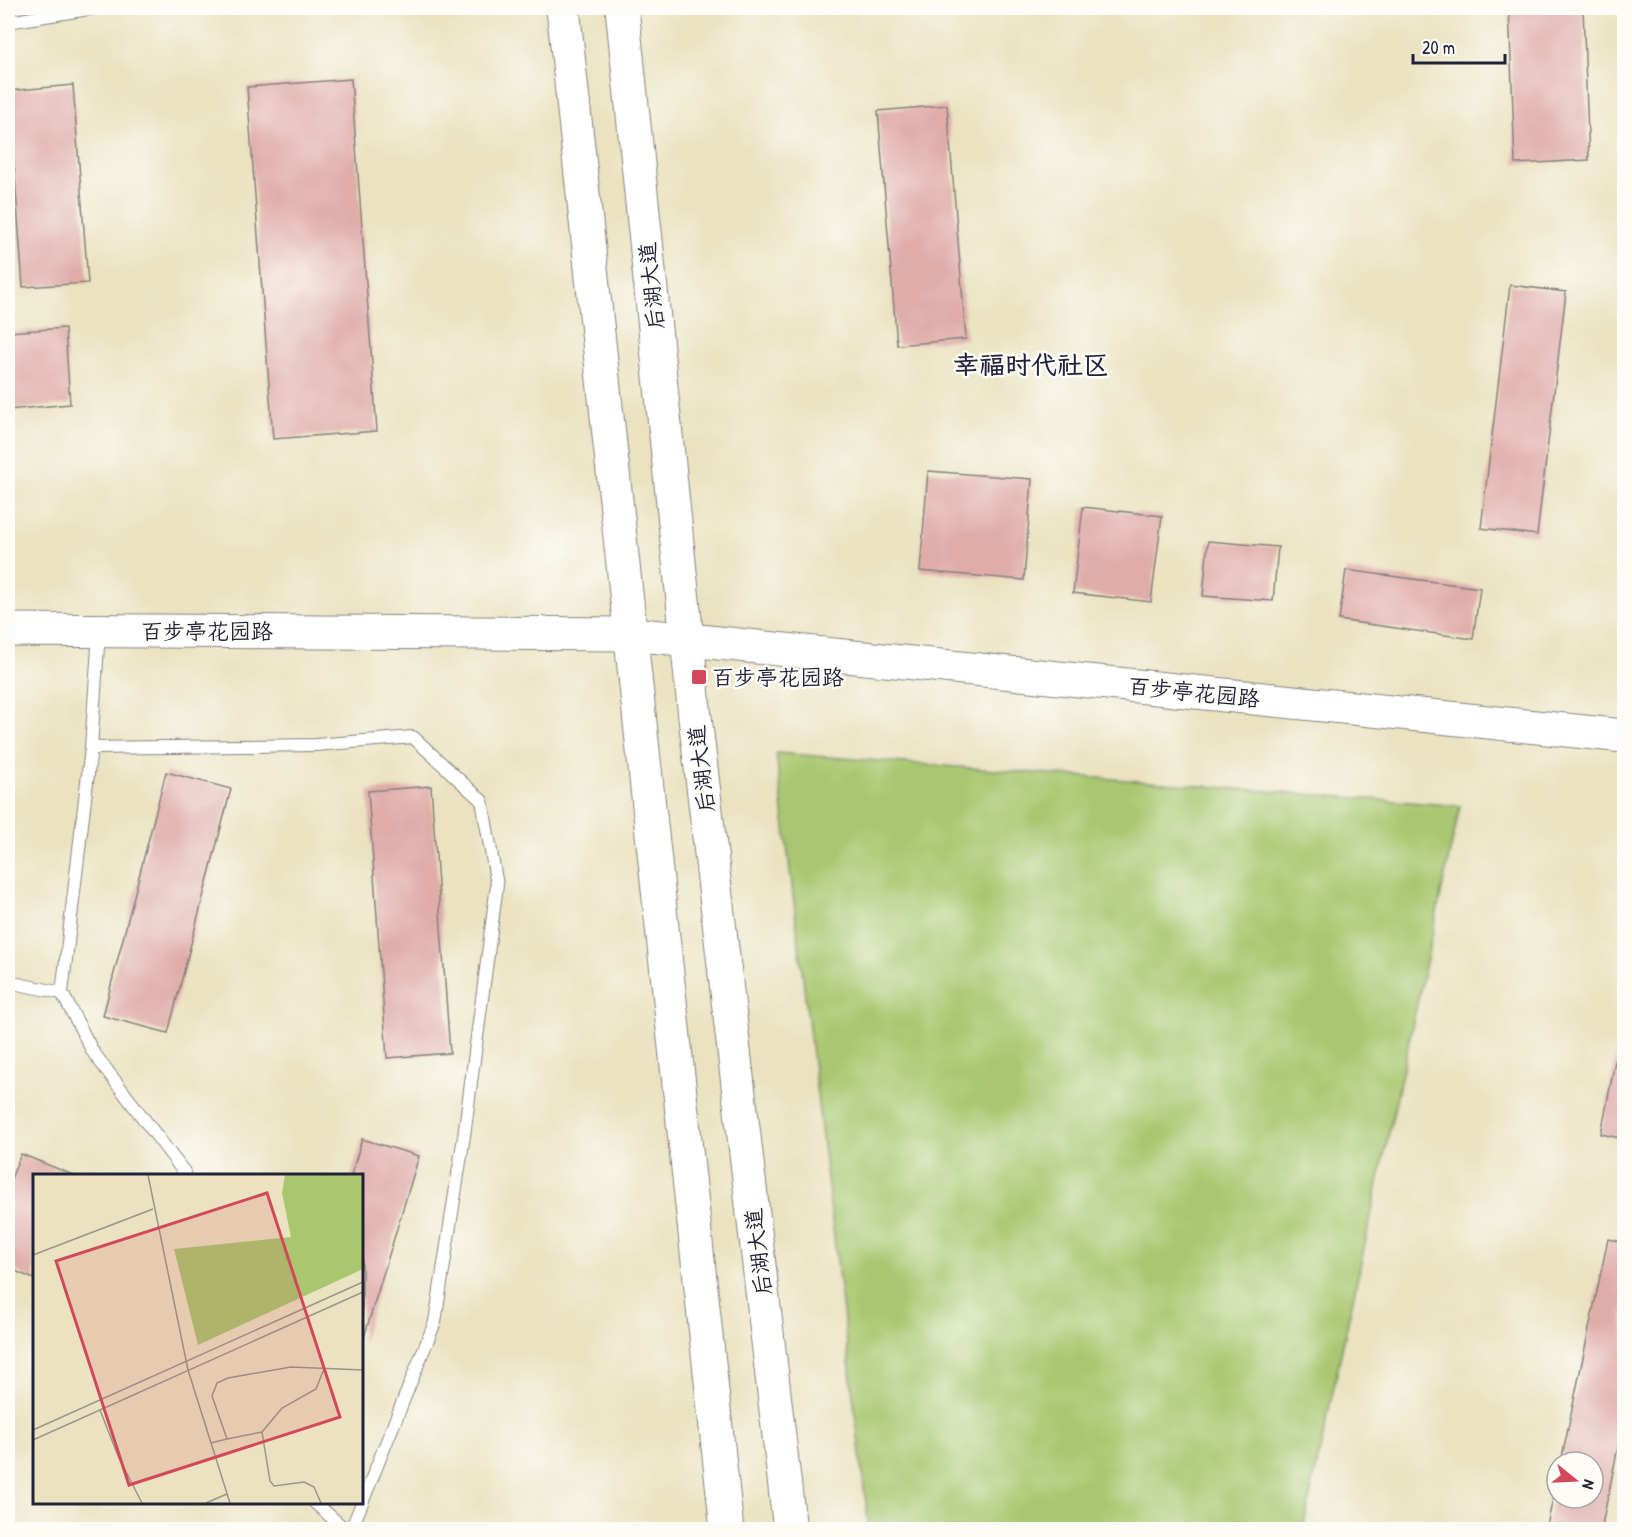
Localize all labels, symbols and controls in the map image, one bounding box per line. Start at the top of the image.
scale bar [1413,27,1504,65]
text: 20 m [1422,35,1455,60]
street label: 后湖大道 [631,241,671,331]
district label: 幸福时代社区 [953,347,1109,382]
street label: 百步亭花园路 [141,616,273,646]
place label: 百步亭花园路 [712,662,844,692]
marker: 百步亭花园路 [690,668,708,686]
street label: 百步亭花园路 [1127,670,1261,714]
street label: 后湖大道 [681,723,721,815]
inset map [33,1174,363,1504]
street label: 后湖大道 [738,1206,778,1298]
north arrow [1545,1450,1605,1510]
text: N [1577,1477,1601,1493]

